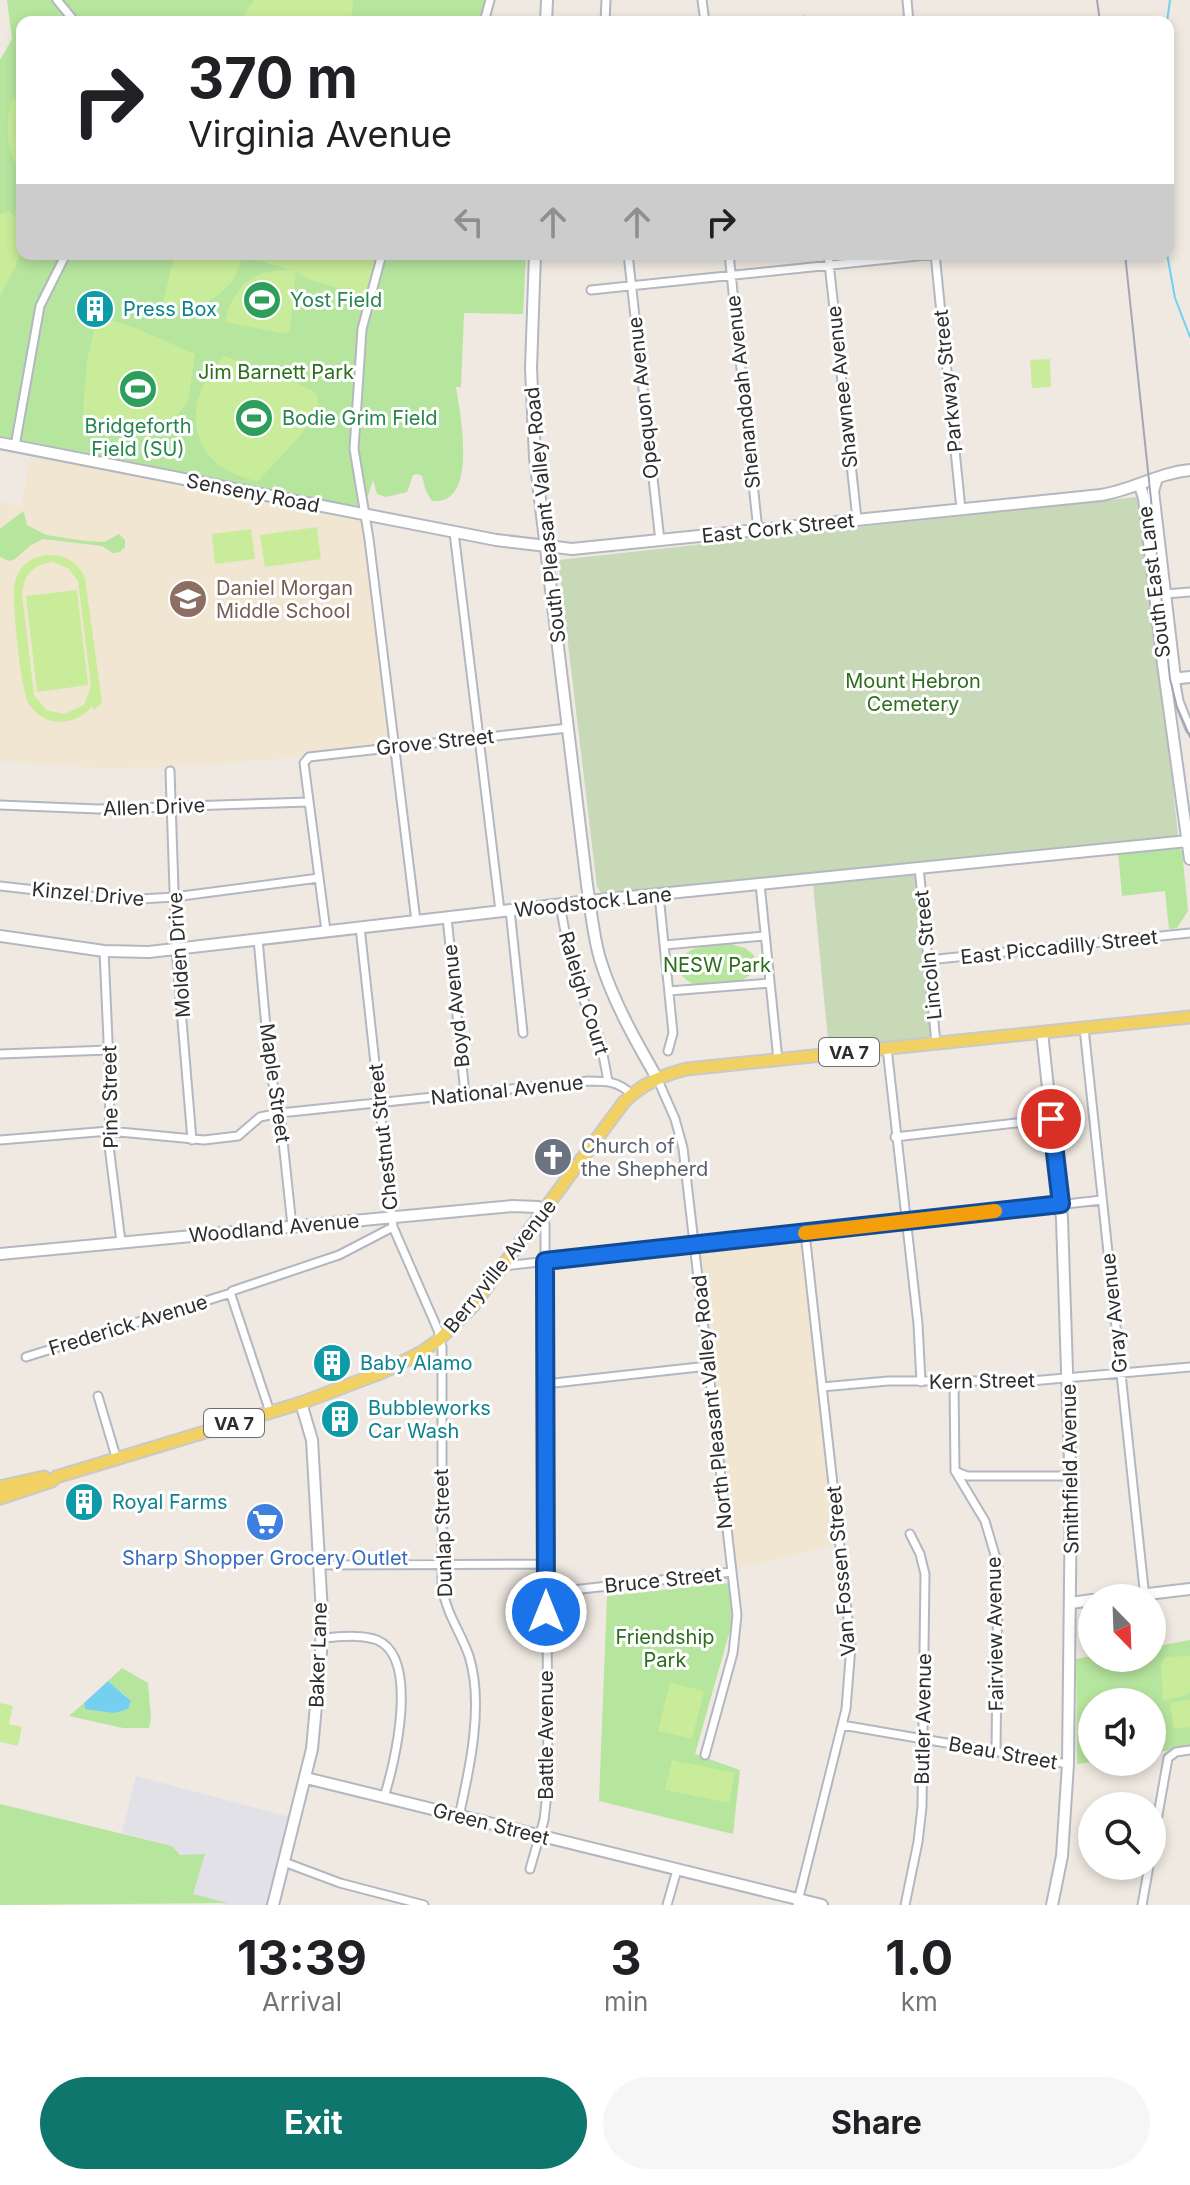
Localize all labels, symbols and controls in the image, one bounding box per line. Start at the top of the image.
text: 370 m [188,44,358,112]
icon: right [56,48,160,152]
text: Virginia Avenue [188,112,452,156]
icon: left [447,200,491,244]
icon: ahead [531,200,575,244]
icon: ahead [615,200,659,244]
icon: right [699,200,743,244]
sports icon: Yost Field [241,279,283,321]
building icon: Press Box [74,288,116,330]
place label: Yost Field [290,288,382,312]
street label: Shenandoah Avenue [721,294,765,490]
place label: Press Box [123,297,217,321]
street label: Shawnee Avenue [822,305,862,469]
street label: Parkway Street [929,308,967,454]
street label: Opequon Avenue [623,316,663,480]
park label: Jim Barnett Park [198,360,354,384]
sports icon: Bridgeforth Field (SU) [117,368,159,410]
street label: South Pleasant Valley Road [520,386,570,644]
sports icon: Bodie Grim Field [233,397,275,439]
place label: Bodie Grim Field [282,406,438,430]
place label: Bridgeforth Field (SU) [85,414,191,461]
street label: Senseny Road [184,468,322,518]
street label: South East Lane [1133,505,1175,659]
street label: East Cork Street [700,508,856,548]
place label: Daniel Morgan Middle School [216,576,353,623]
school or university icon: Daniel Morgan Middle School [167,578,209,620]
park label: Mount Hebron Cemetery [845,669,981,716]
street label: Grove Street [375,724,496,760]
street label: Allen Drive [103,793,205,821]
street label: Kinzel Drive [31,877,145,911]
street label: Woodstock Lane [513,882,673,922]
street label: Lincoln Street [909,889,947,1021]
street label: Molden Drive [163,891,195,1019]
street label: East Piccadilly Street [959,925,1159,969]
street label: Raleigh Court [554,928,614,1058]
street label: Boyd Avenue [438,943,474,1069]
park label: NESW Park [663,953,771,977]
street label: Maple Street [255,1022,295,1145]
road number: VA 7 [819,1038,879,1066]
street label: Pine Street [97,1045,123,1149]
street label: Chestnut Street [363,1062,403,1212]
street label: National Avenue [429,1070,585,1110]
pin [1017,1085,1085,1153]
icon: arrive [1029,1097,1073,1141]
place label: Church of the Shepherd [581,1134,708,1181]
church icon: Church of the Shepherd [532,1136,574,1178]
street label: Berryville Avenue [439,1194,561,1338]
street label: Woodland Avenue [188,1209,360,1247]
street label: Gray Avenue [1096,1252,1132,1374]
street label: North Pleasant Valley Road [687,1274,737,1530]
street label: Frederick Avenue [46,1289,210,1361]
building icon: Baby Alamo [311,1342,353,1384]
place label: Baby Alamo [360,1351,472,1375]
street label: Kern Street [929,1368,1036,1394]
street label: Smithfield Avenue [1057,1384,1083,1554]
place label: Bubbleworks Car Wash [368,1396,491,1443]
building icon: Bubbleworks Car Wash [319,1398,361,1440]
road number: VA 7 [204,1409,264,1437]
street label: Dunlap Street [429,1468,457,1598]
building icon: Royal Farms [63,1481,105,1523]
street label: Van Fossen Street [822,1484,860,1657]
place label: Royal Farms [112,1490,228,1514]
supermarket icon: Sharp Shopper Grocery Outlet [244,1501,286,1543]
place label: Sharp Shopper Grocery Outlet [122,1546,409,1570]
street label: Fairview Avenue [982,1556,1008,1712]
street label: Bruce Street [603,1562,723,1598]
position arrow [504,1570,588,1654]
north arrow [1078,1584,1166,1672]
map controls [1078,1584,1166,1880]
street label: Baker Lane [304,1602,332,1708]
park label: Friendship Park [615,1625,715,1672]
street label: Butler Avenue [910,1653,936,1785]
street label: Battle Avenue [534,1670,558,1800]
button: sound [1078,1688,1166,1776]
street label: Beau Street [947,1732,1060,1774]
button: search [1078,1792,1166,1880]
street label: Green Street [430,1798,552,1850]
text: 13:39 [237,1928,367,1987]
text: 3 [611,1928,642,1987]
text: 1.0 [885,1928,953,1987]
text: Arrival [262,1986,342,2017]
text: min [604,1986,648,2017]
text: km [901,1986,938,2017]
button: Exit [40,2077,587,2169]
button: Share [603,2077,1150,2169]

